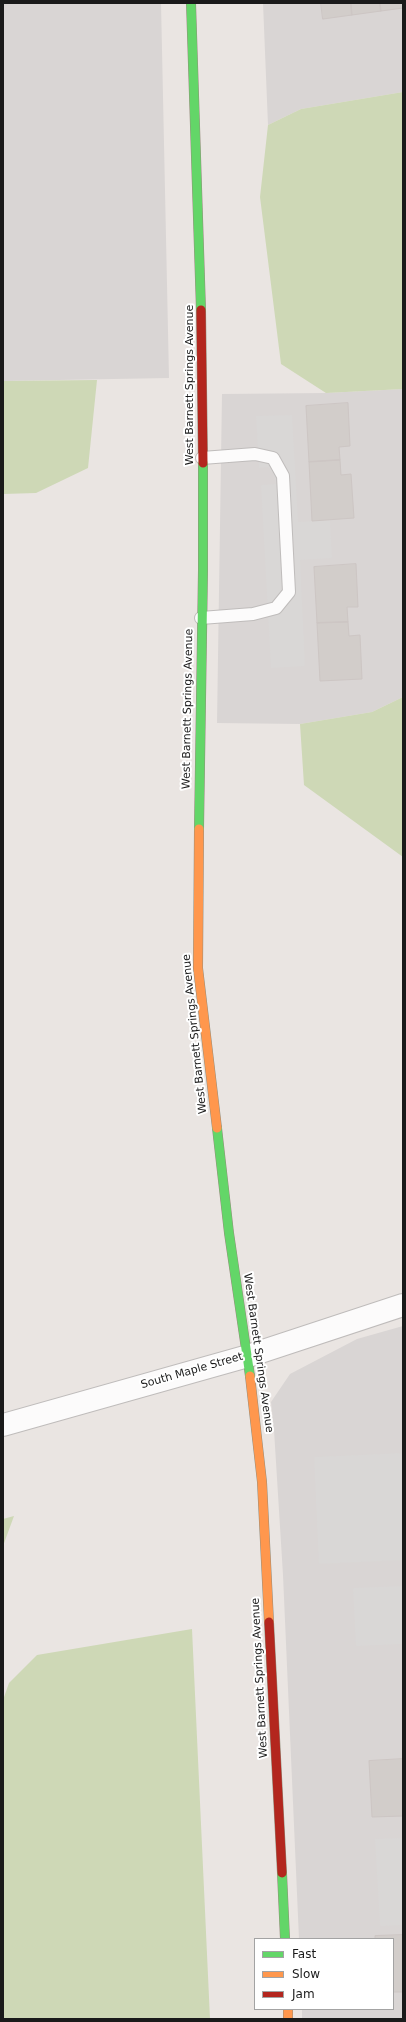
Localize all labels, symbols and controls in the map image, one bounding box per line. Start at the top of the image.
street label: West Barnett Springs Avenue [183,305,197,465]
street label: West Barnett Springs Avenue [180,629,196,789]
street label: West Barnett Springs Avenue [180,953,210,1115]
street label: West Barnett Springs Avenue [240,1273,276,1433]
street label: South Maple Street [140,1350,244,1392]
street label: West Barnett Springs Avenue [249,1597,271,1759]
legend [254,1938,394,2010]
text: Fast [292,1947,316,1961]
text: Slow [292,1967,320,1981]
text: Jam [292,1987,315,2001]

